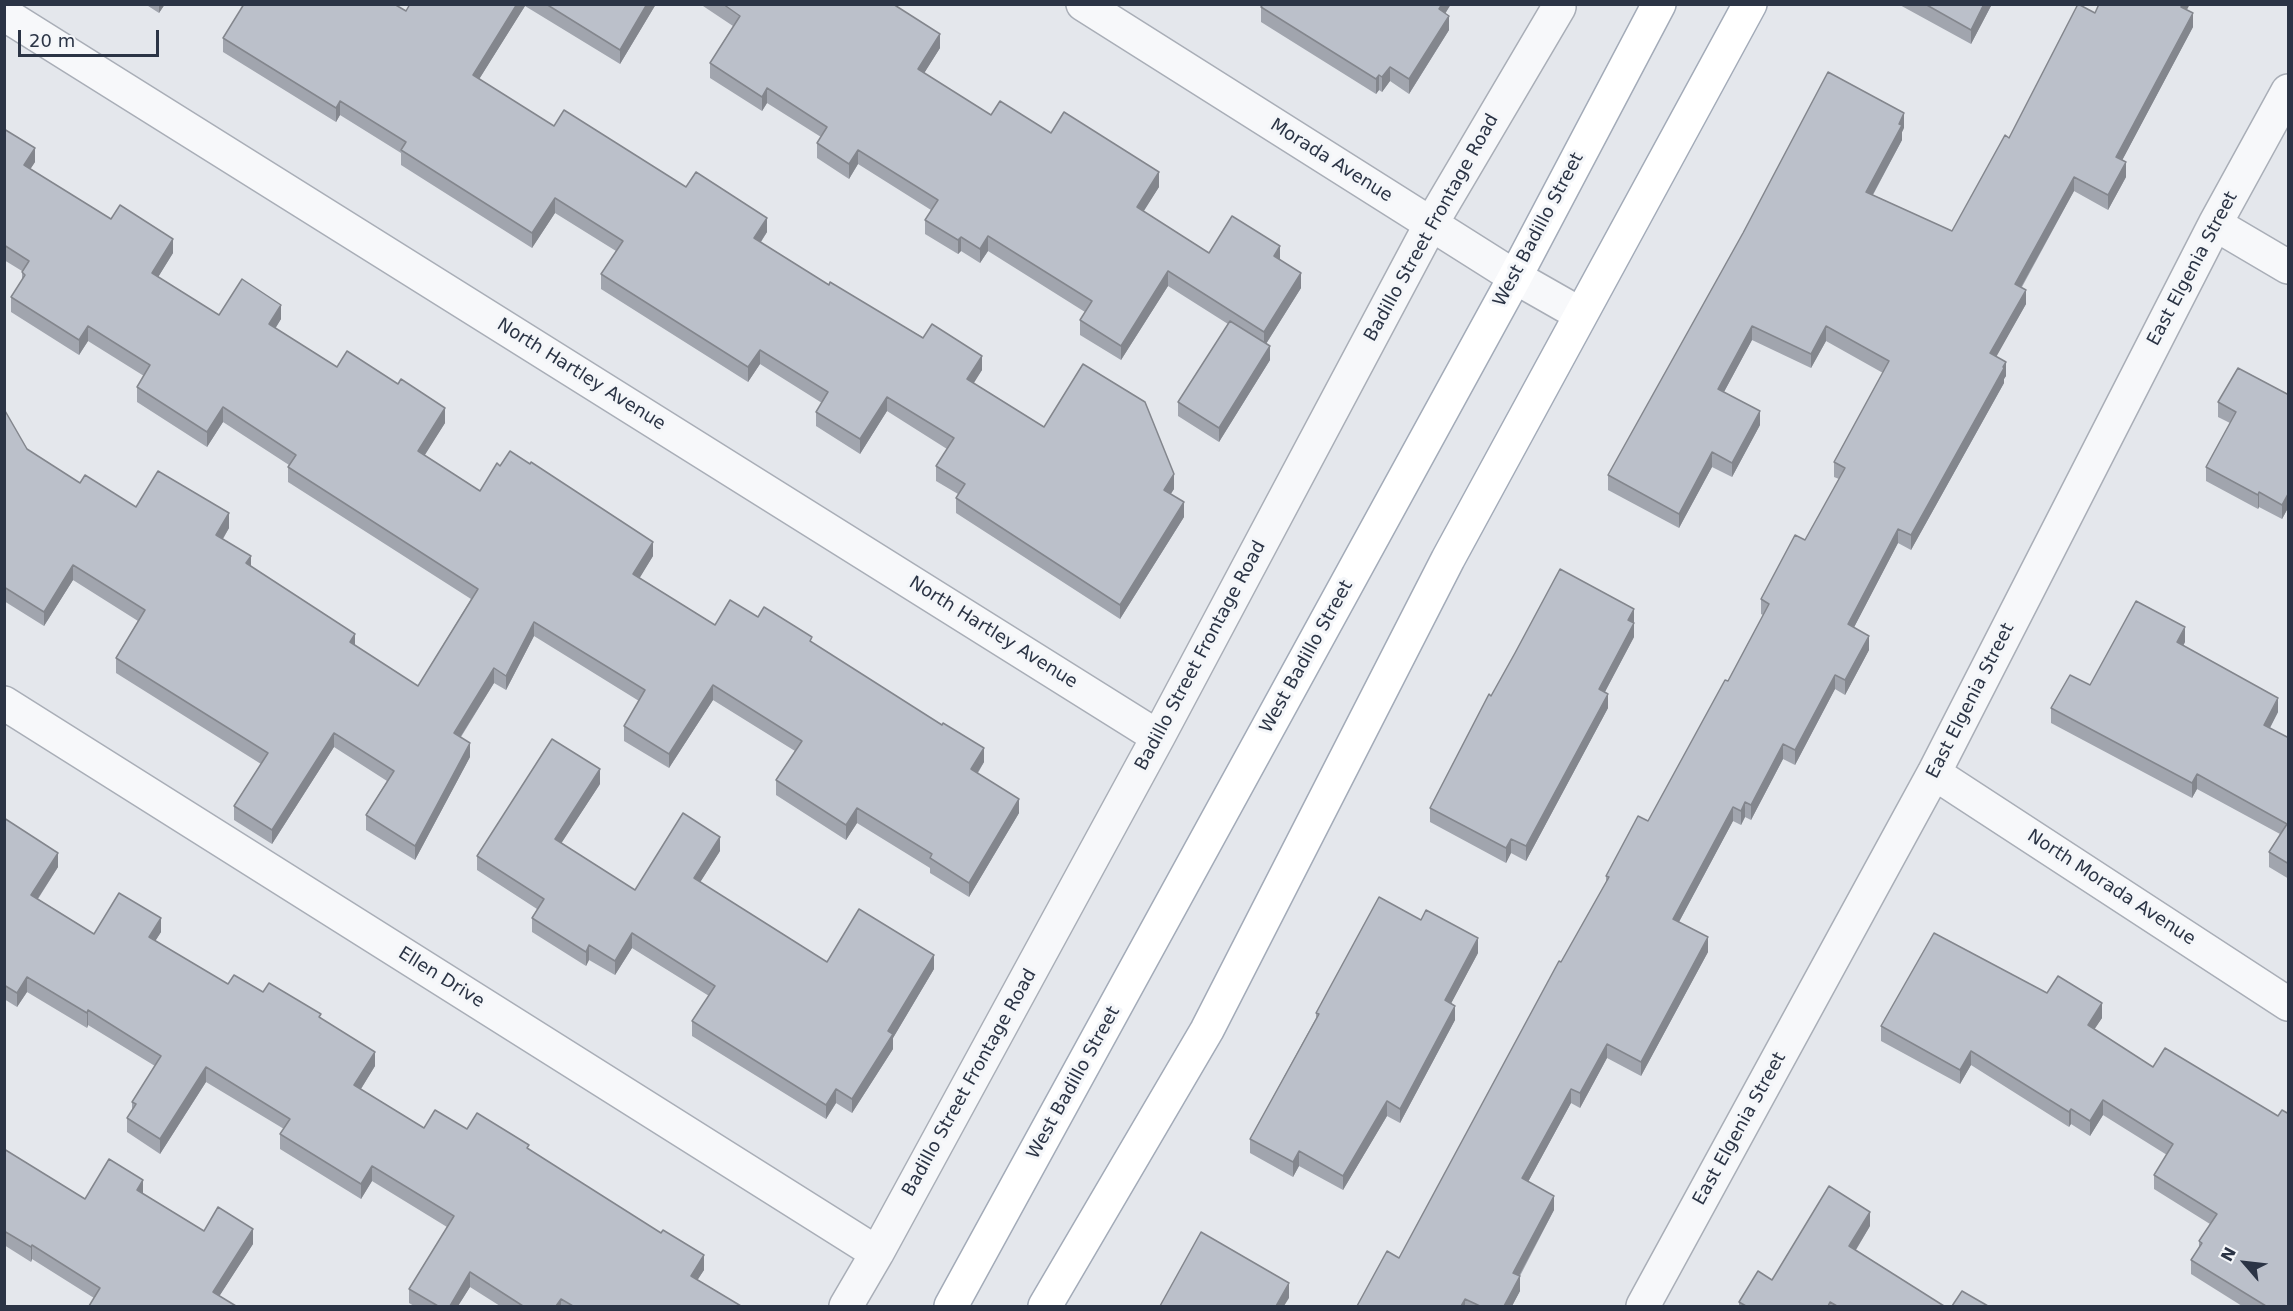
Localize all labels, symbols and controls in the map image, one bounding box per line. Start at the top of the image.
scale bar [21,18,162,56]
text: 20 m [29,30,75,51]
street label: Badillo Street Frontage Road [1360,110,1504,346]
street label: Morada Avenue [1266,115,1396,207]
street label: West Badillo Street [1489,149,1589,311]
street label: East Elgenia Street [2143,188,2243,350]
street label: North Hartley Avenue [493,314,669,436]
street label: Badillo Street Frontage Road [1131,538,1271,774]
street label: North Hartley Avenue [905,572,1081,694]
street label: West Badillo Street [1256,577,1358,737]
street label: East Elgenia Street [1922,620,2020,782]
street label: North Morada Avenue [2023,826,2199,950]
street label: Ellen Drive [394,943,488,1013]
street label: Badillo Street Frontage Road [898,965,1042,1201]
street label: West Badillo Street [1023,1003,1125,1163]
street label: East Elgenia Street [1689,1049,1791,1209]
north arrow [2215,1233,2275,1293]
text: N [2217,1244,2240,1265]

